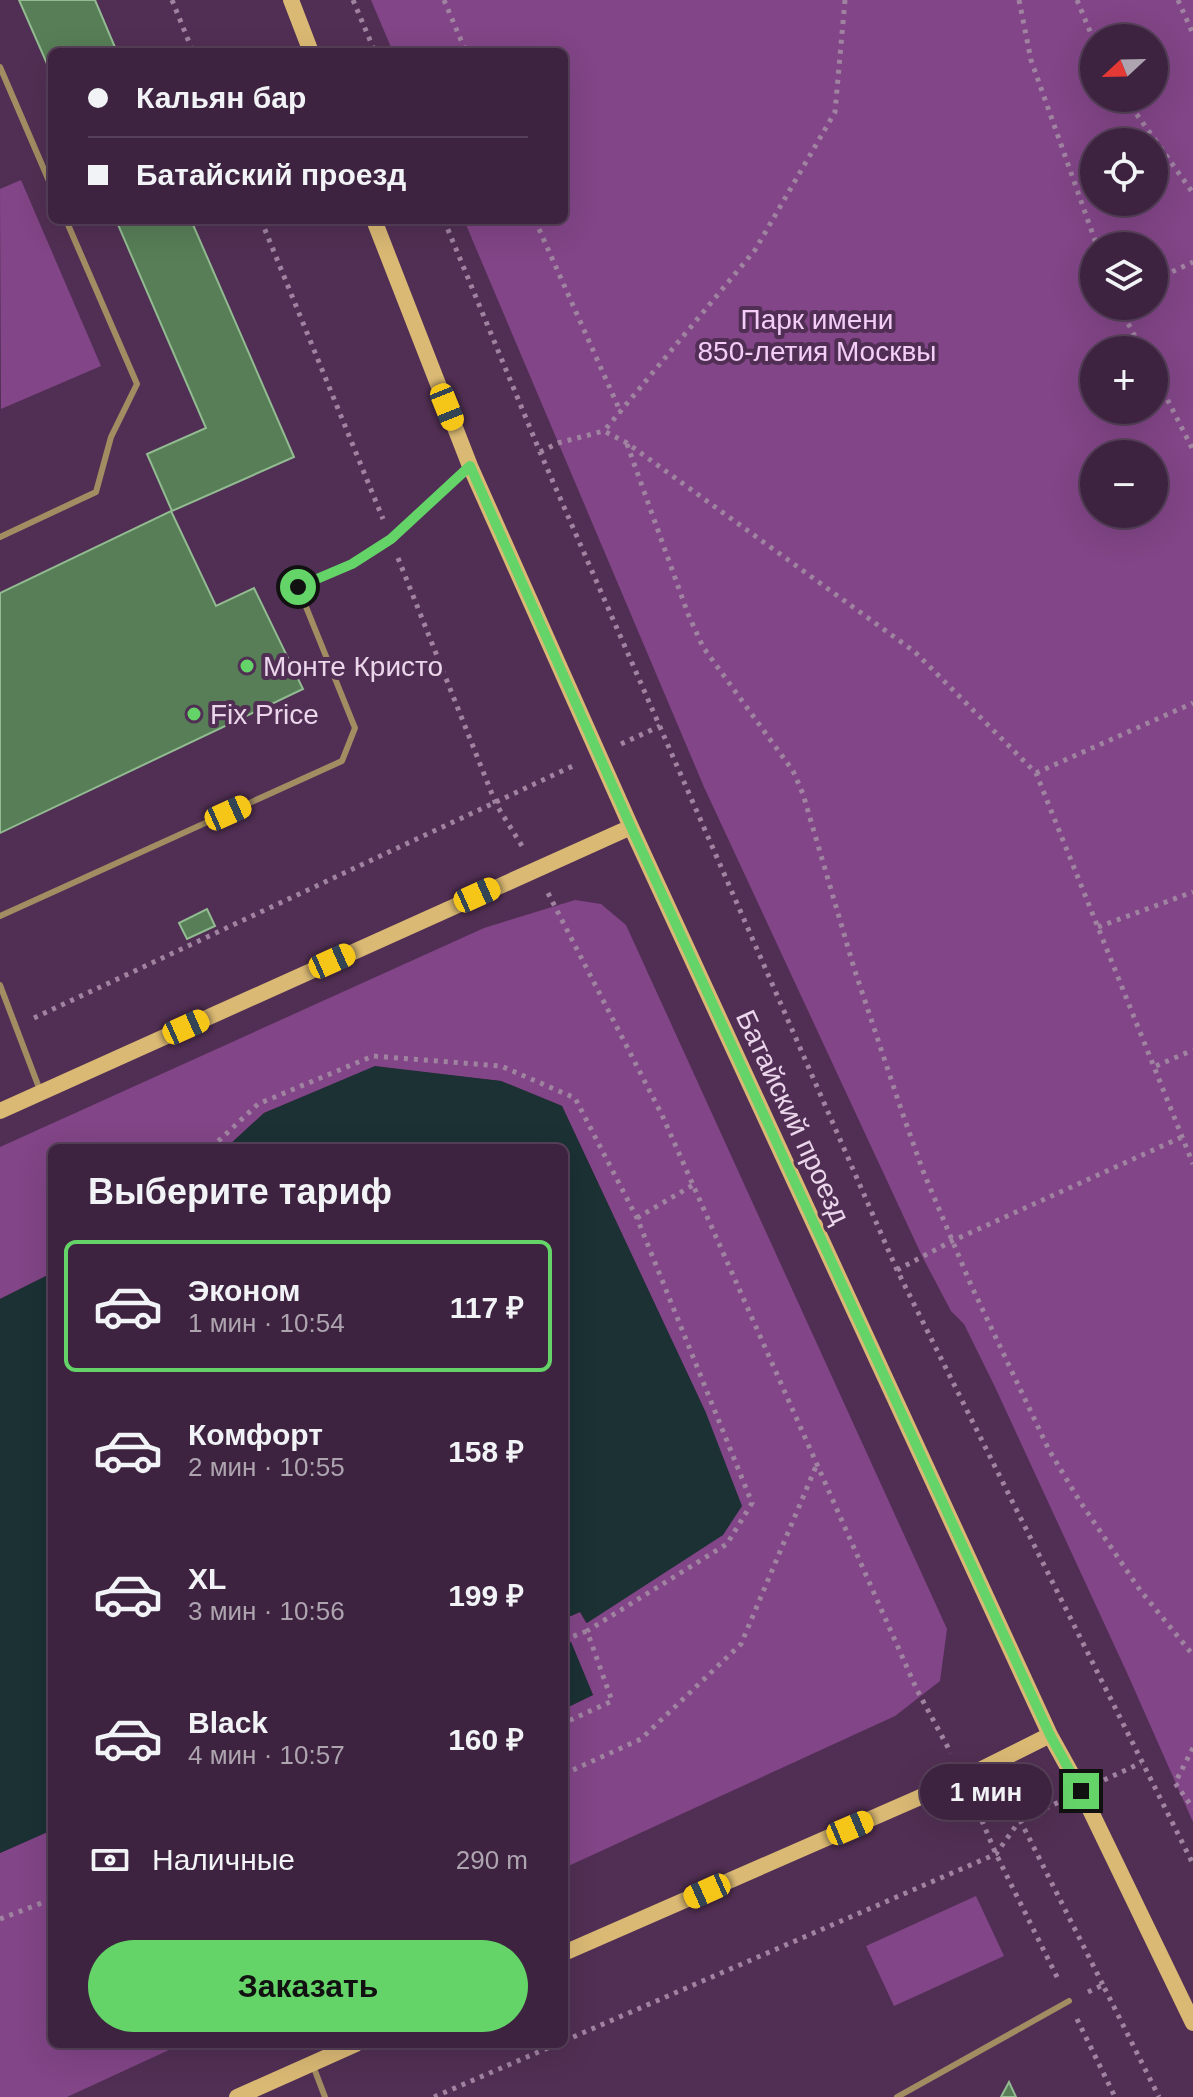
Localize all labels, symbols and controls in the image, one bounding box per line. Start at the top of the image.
north arrow [1080,24,1168,112]
map controls [1080,24,1168,528]
text: Кальян бар [136,81,306,114]
button: locate [1080,128,1168,216]
text: Батайский проезд [136,158,406,191]
button: layers [1080,232,1168,320]
park label: Парк имени 850-летия Москвы [698,304,936,367]
button: + [1080,336,1168,424]
car [427,380,467,434]
button: − [1080,440,1168,528]
route start [280,569,316,605]
place label: Монте Кристо [263,651,443,682]
marker: Монте Кристо [238,657,256,675]
place label: Fix Price [210,699,319,730]
marker: Fix Price [185,705,203,723]
car [201,792,255,834]
car [450,874,504,916]
car [305,940,359,982]
street label: Батайский проезд [730,1005,856,1229]
car [159,1006,213,1048]
text: Выберите тариф [88,1171,392,1212]
icon: car [92,1270,164,1342]
text: Эконом [188,1274,301,1307]
text: 117 ₽ [450,1291,524,1324]
text: 1 мин · 10:54 [188,1308,345,1338]
icon: car [92,1414,164,1486]
text: Комфорт [188,1418,323,1451]
text: 158 ₽ [448,1435,524,1468]
text: 2 мин · 10:55 [188,1452,345,1482]
icon: car [92,1558,164,1630]
text: XL [188,1562,226,1595]
text: 199 ₽ [448,1579,524,1612]
text: 3 мин · 10:56 [188,1596,345,1626]
icon: car [92,1702,164,1774]
text: Black [188,1706,268,1739]
text: 160 ₽ [448,1723,524,1756]
text: 4 мин · 10:57 [188,1740,345,1770]
callout: 1 мин [921,1763,1053,1819]
route end [1063,1773,1099,1809]
text: 1 мин [950,1777,1022,1807]
car [823,1808,877,1848]
icon: cash [88,1838,132,1882]
text: Наличные [152,1843,295,1876]
text: 290 m [456,1845,528,1875]
car [680,1870,734,1912]
button: Заказать [88,1940,528,2032]

